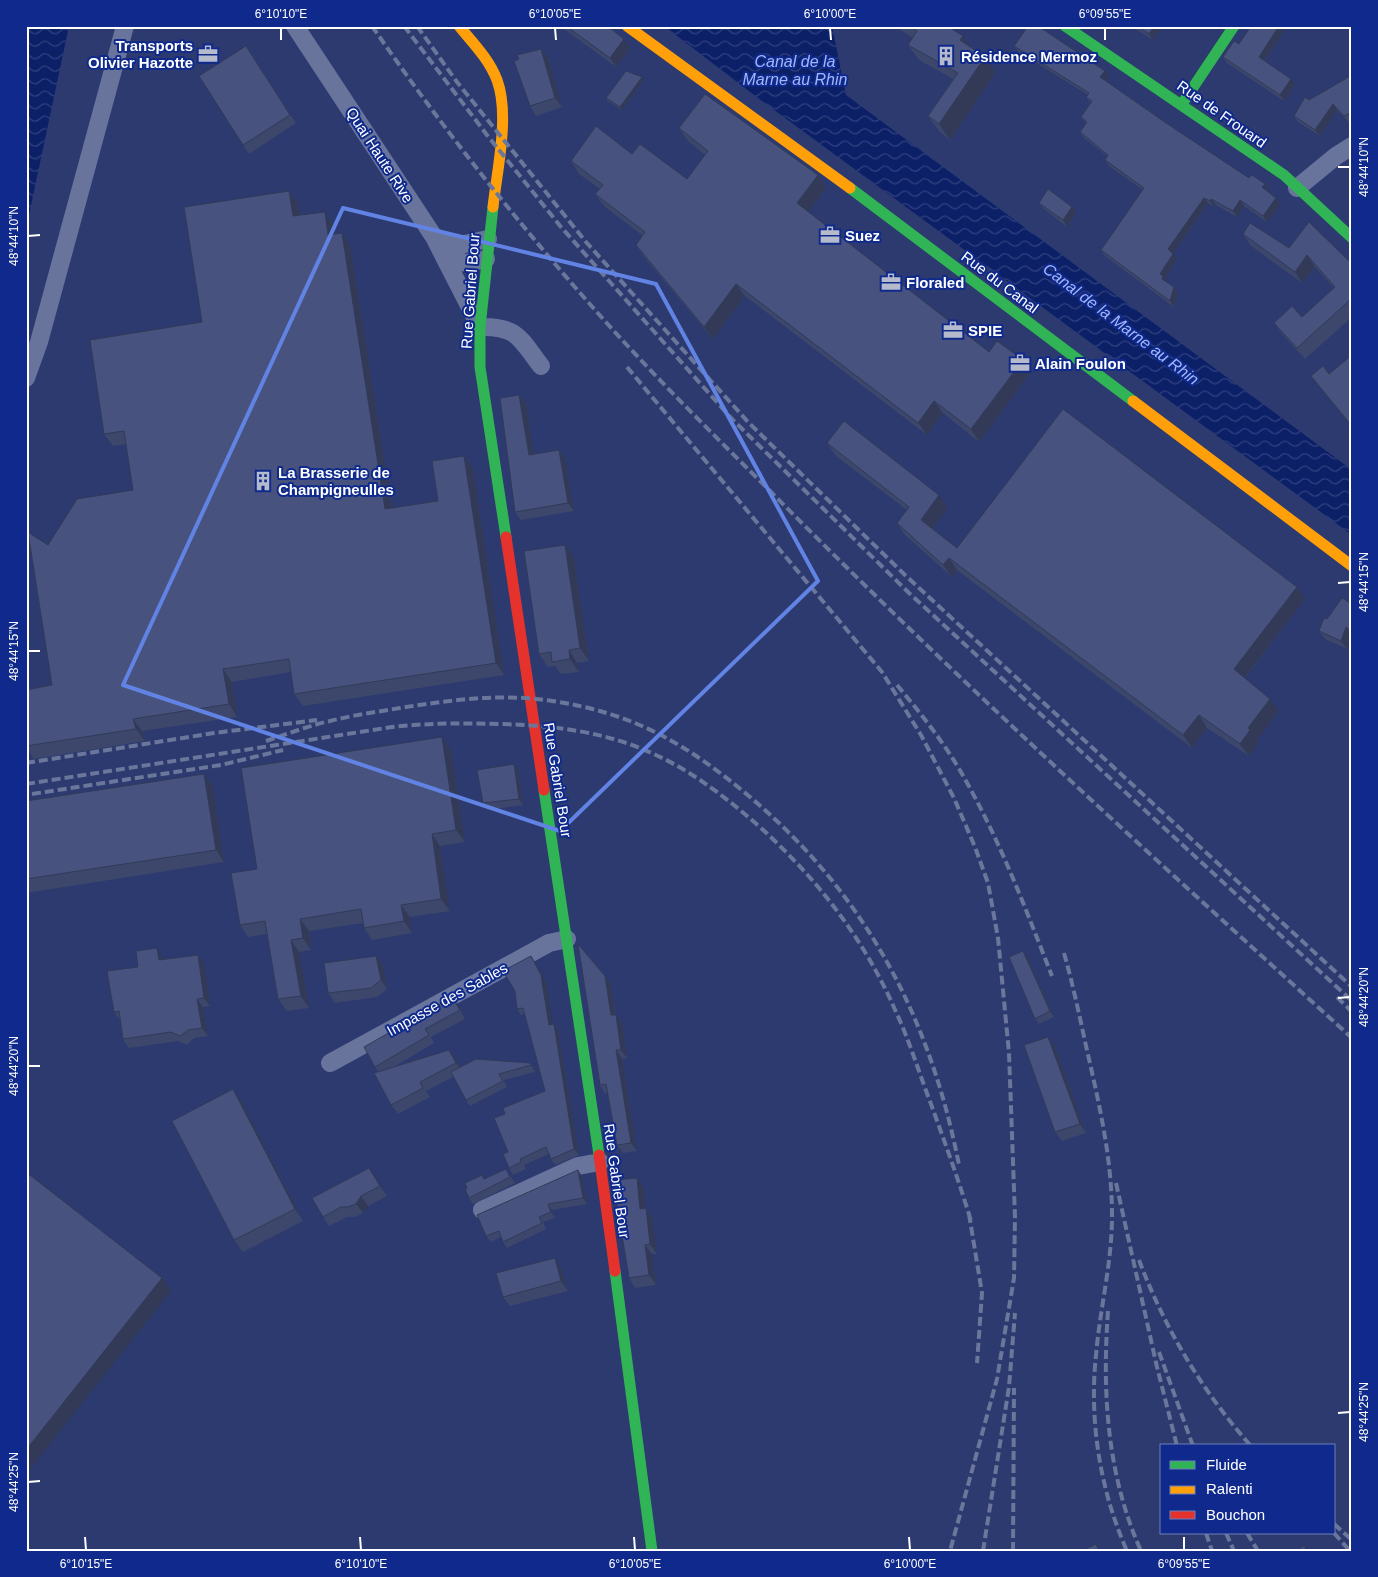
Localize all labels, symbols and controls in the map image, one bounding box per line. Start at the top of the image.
text: 6°10'10"E [255,7,307,21]
text: 6°10'05"E [529,7,581,21]
text: 6°10'00"E [804,7,856,21]
text: 6°09'55"E [1079,7,1131,21]
place label: Transports Olivier Hazotte [88,37,193,71]
office icon: Transports Olivier Hazotte [197,43,219,65]
building icon: Résidence Mermoz [935,45,957,67]
place label: Résidence Mermoz [961,48,1097,65]
water label: Canal de la Marne au Rhin [743,53,848,88]
street label: Rue de Frouard [1174,77,1270,151]
street label: Quai Haute Rive [343,104,417,206]
text: 48°44'10"N [1357,137,1371,197]
text: 48°44'10"N [7,206,21,266]
office icon: Suez [819,224,841,246]
place label: Suez [845,227,880,244]
street label: Rue Gabriel Bour [457,233,483,349]
street label: Rue du Canal [958,248,1042,316]
water label: Canal de la Marne au Rhin [1040,260,1202,388]
office icon: Floraled [880,271,902,293]
place label: Floraled [906,274,964,291]
office icon: SPIE [942,319,964,341]
place label: SPIE [968,322,1002,339]
office icon: Alain Foulon [1009,352,1031,374]
place label: Alain Foulon [1035,355,1126,372]
place label: La Brasserie de Champigneulles [278,464,394,498]
building icon: La Brasserie de Champigneulles [252,470,274,492]
text: 48°44'15"N [1357,552,1371,612]
text: 48°44'15"N [7,621,21,681]
street label: Rue Gabriel Bour [541,721,575,839]
street label: Impasse des Sables [384,959,510,1039]
text: 48°44'20"N [1357,967,1371,1027]
text: 48°44'20"N [7,1036,21,1096]
street label: Rue Gabriel Bour [601,1122,633,1240]
text: 48°44'25"N [1357,1382,1371,1442]
legend [1160,1444,1336,1534]
text: 48°44'25"N [7,1452,21,1512]
text: Fluide [1206,1456,1247,1473]
text: Ralenti [1206,1480,1253,1497]
text: Bouchon [1206,1506,1265,1523]
text: 6°10'15"E [60,1557,112,1571]
text: 6°10'10"E [335,1557,387,1571]
text: 6°10'05"E [609,1557,661,1571]
text: 6°10'00"E [884,1557,936,1571]
text: 6°09'55"E [1158,1557,1210,1571]

